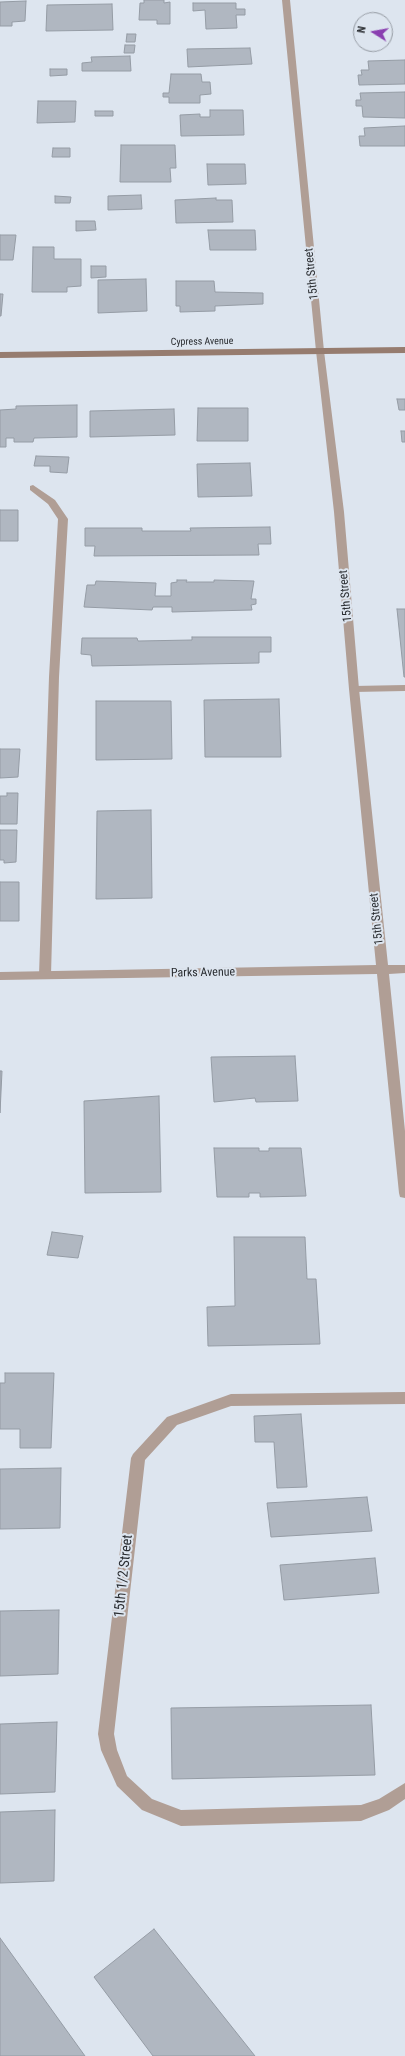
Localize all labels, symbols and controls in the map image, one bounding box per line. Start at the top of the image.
north arrow [353,12,393,52]
text: N [355,25,369,34]
street label: 15th Street [302,247,322,301]
street label: Cypress Avenue [171,335,233,349]
street label: 15th Street [337,569,355,623]
street label: 15th Street [367,892,387,946]
street label: Parks Avenue [171,965,235,981]
street label: 15th 1/2 Street [111,1534,137,1618]

